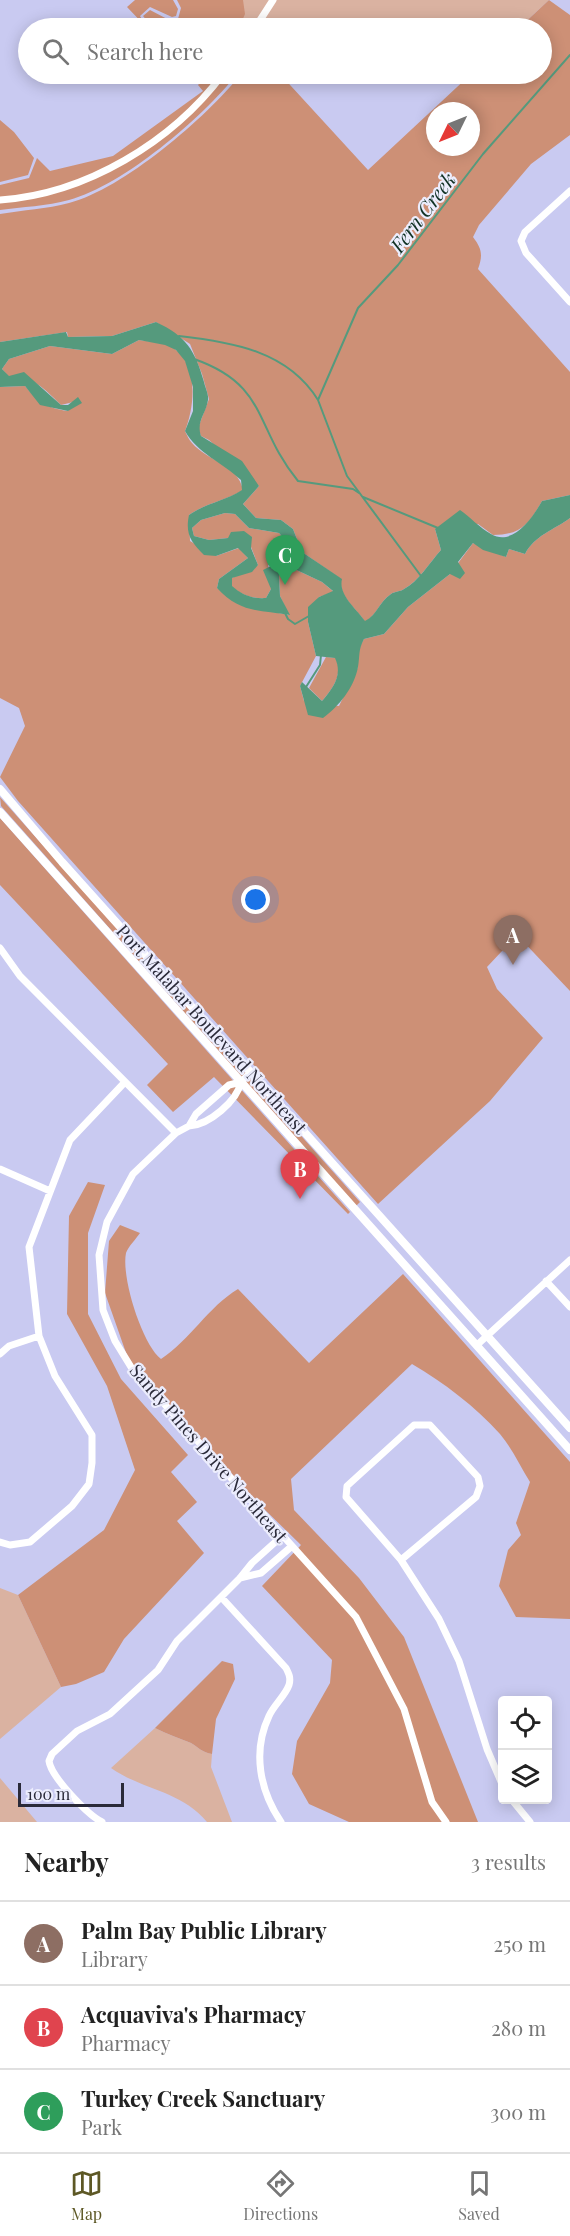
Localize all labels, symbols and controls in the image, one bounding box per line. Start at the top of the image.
search box [18,18,552,84]
icon: search [39,35,72,68]
text: Search here [87,36,203,66]
north arrow [426,102,480,156]
water label: Fern Creek [383,167,461,258]
pin: C [266,536,304,585]
your location [241,885,270,914]
pin: A [494,916,532,965]
street label: Port Malabar Boulevard Northeast [111,919,313,1139]
pin: B [280,1150,320,1199]
street label: Sandy Pines Drive Northeast [125,1359,294,1548]
map controls [498,1696,552,1804]
button: locate [498,1696,552,1750]
button: layers [498,1750,552,1804]
scale bar [18,1780,124,1808]
text: 100 m [27,1783,70,1804]
text: Nearby [24,1844,109,1879]
text: 3 results [471,1848,546,1875]
text: Palm Bay Public Library [81,1915,327,1945]
text: A [37,1930,50,1957]
text: 250 m [493,1930,546,1957]
text: Library [81,1945,148,1972]
text: Acquaviva's Pharmacy [81,1999,306,2029]
text: B [37,2014,50,2041]
text: 280 m [491,2014,546,2041]
text: Pharmacy [81,2029,171,2056]
text: Turkey Creek Sanctuary [81,2083,325,2113]
text: C [36,2098,51,2125]
text: 300 m [490,2098,546,2125]
text: Park [81,2113,122,2140]
tab: Map [70,2167,103,2224]
tab: Directions [243,2167,318,2224]
tab: Saved [458,2167,500,2224]

